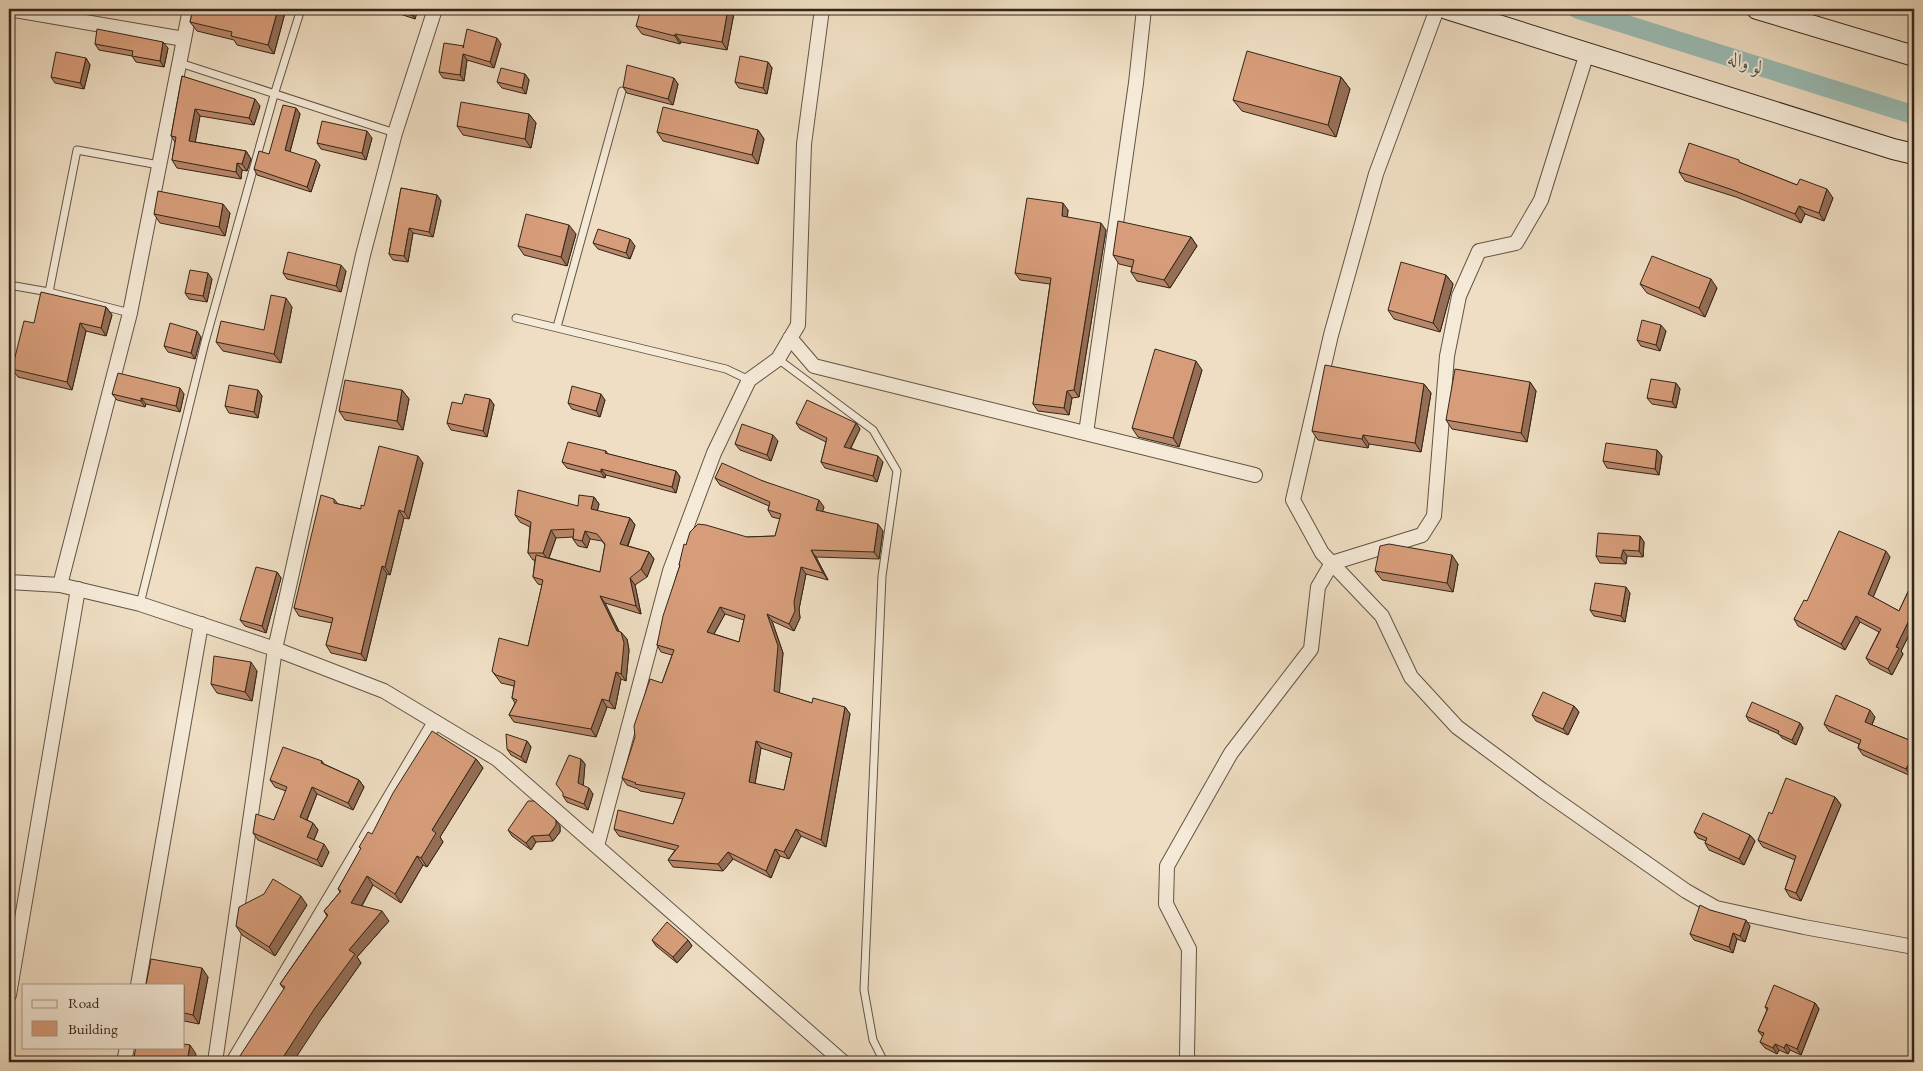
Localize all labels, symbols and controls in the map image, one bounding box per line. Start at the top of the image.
water label: لو واله [1725,45,1767,80]
legend [22,984,185,1048]
text: Road [68,993,100,1012]
text: Building [68,1019,118,1038]

